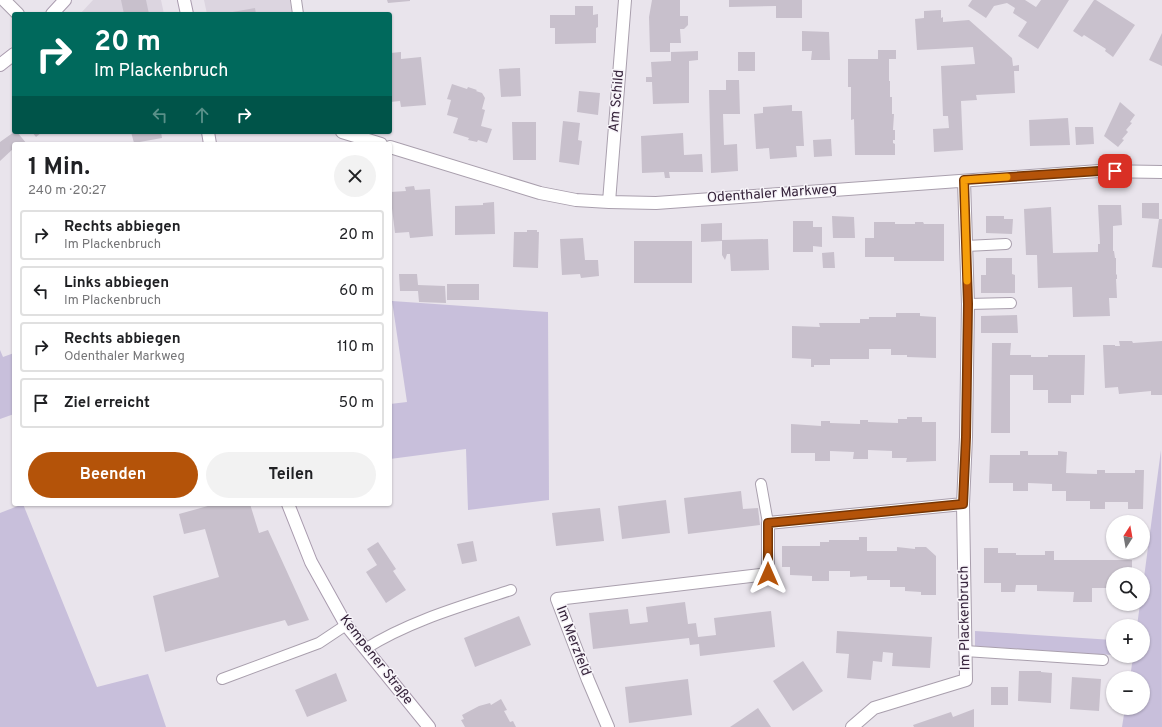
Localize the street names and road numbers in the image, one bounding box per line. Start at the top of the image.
street label: Am Schild [606,69,628,133]
street label: Odenthaler Markweg [706,181,838,207]
street label: Im Plackenbruch [956,566,974,670]
street label: Im Merzfeld [552,603,594,679]
street label: Kempener Straße [336,612,416,708]

